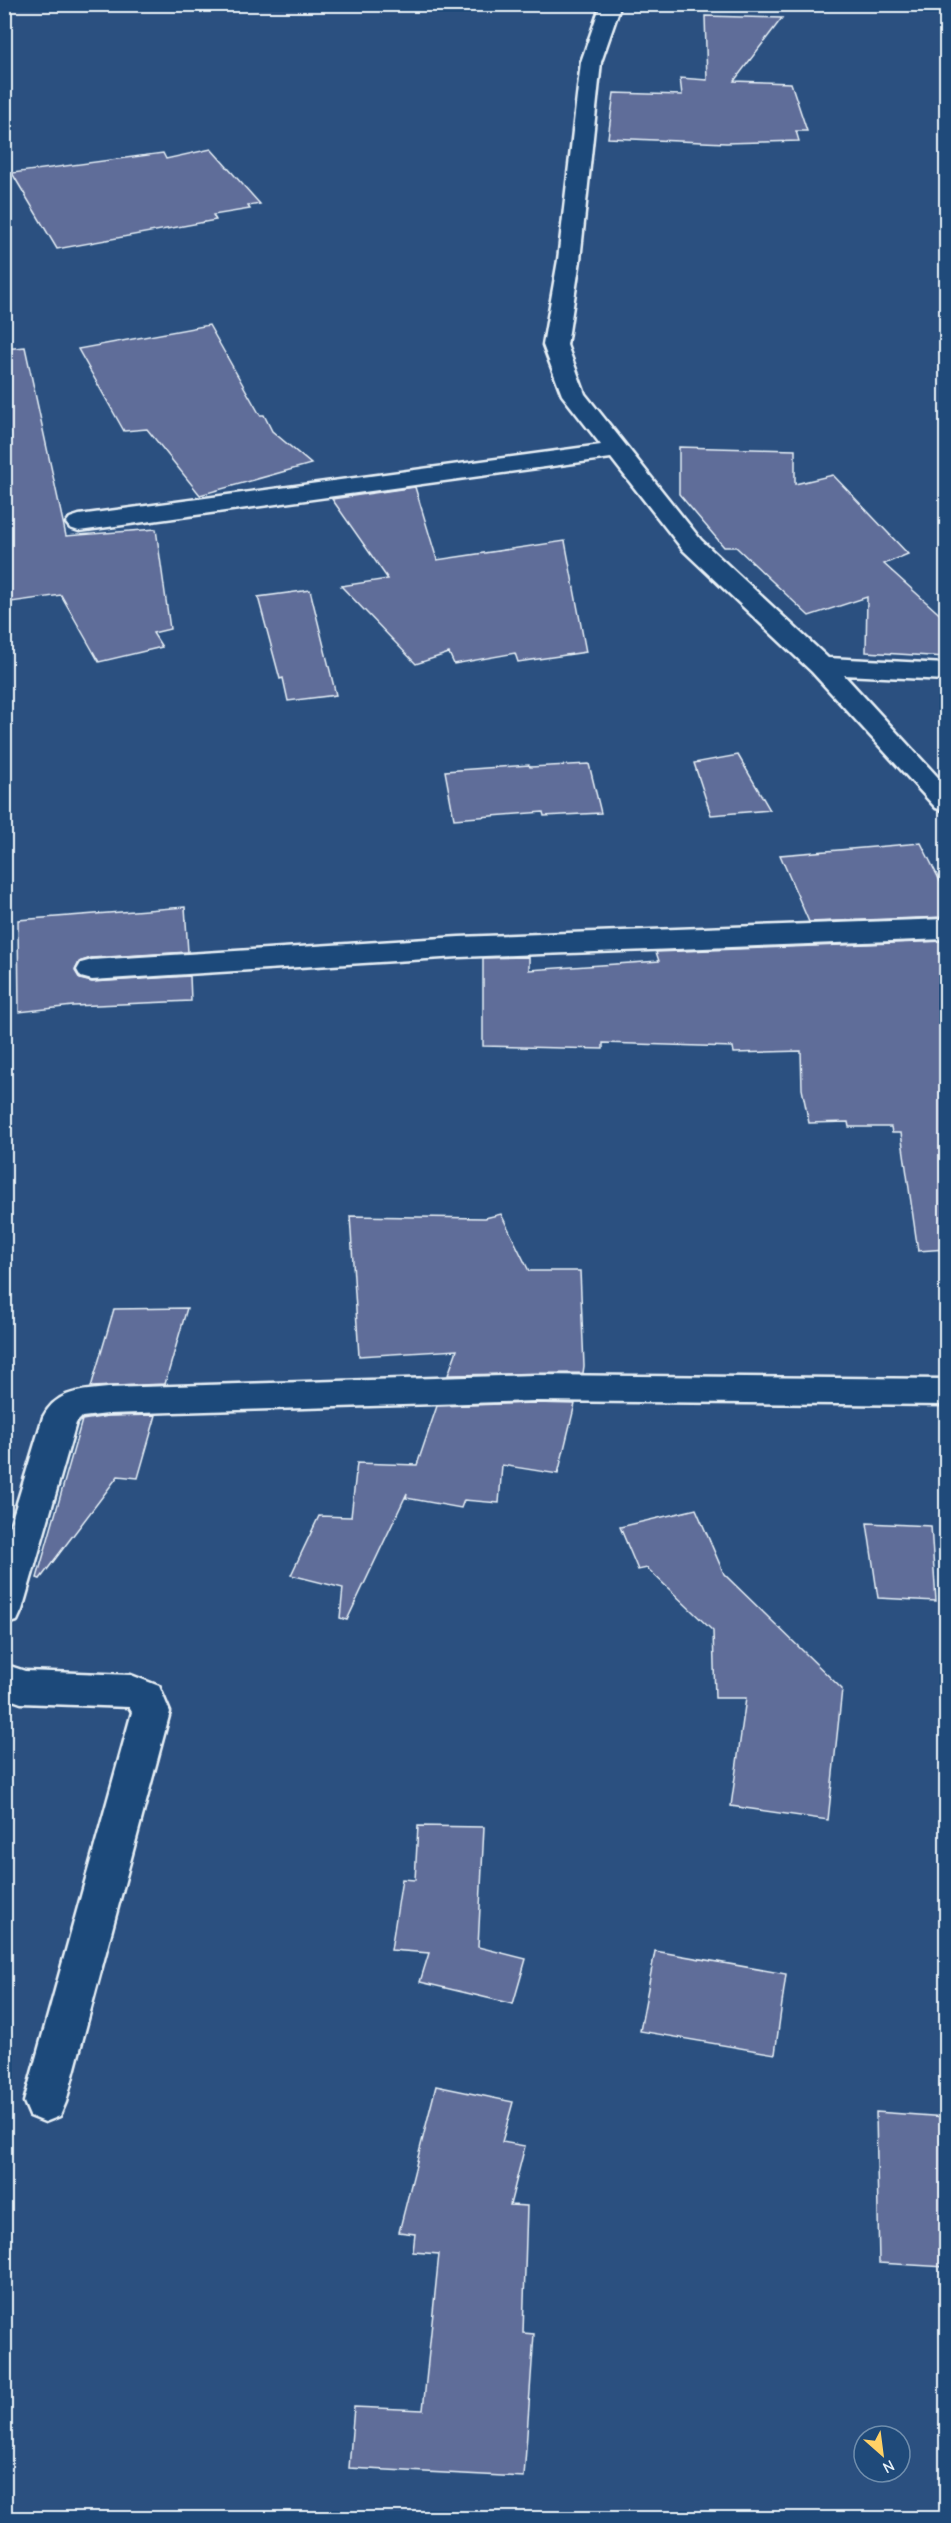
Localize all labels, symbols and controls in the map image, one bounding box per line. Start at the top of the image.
north arrow [852,2424,912,2484]
text: N [880,2456,897,2477]

